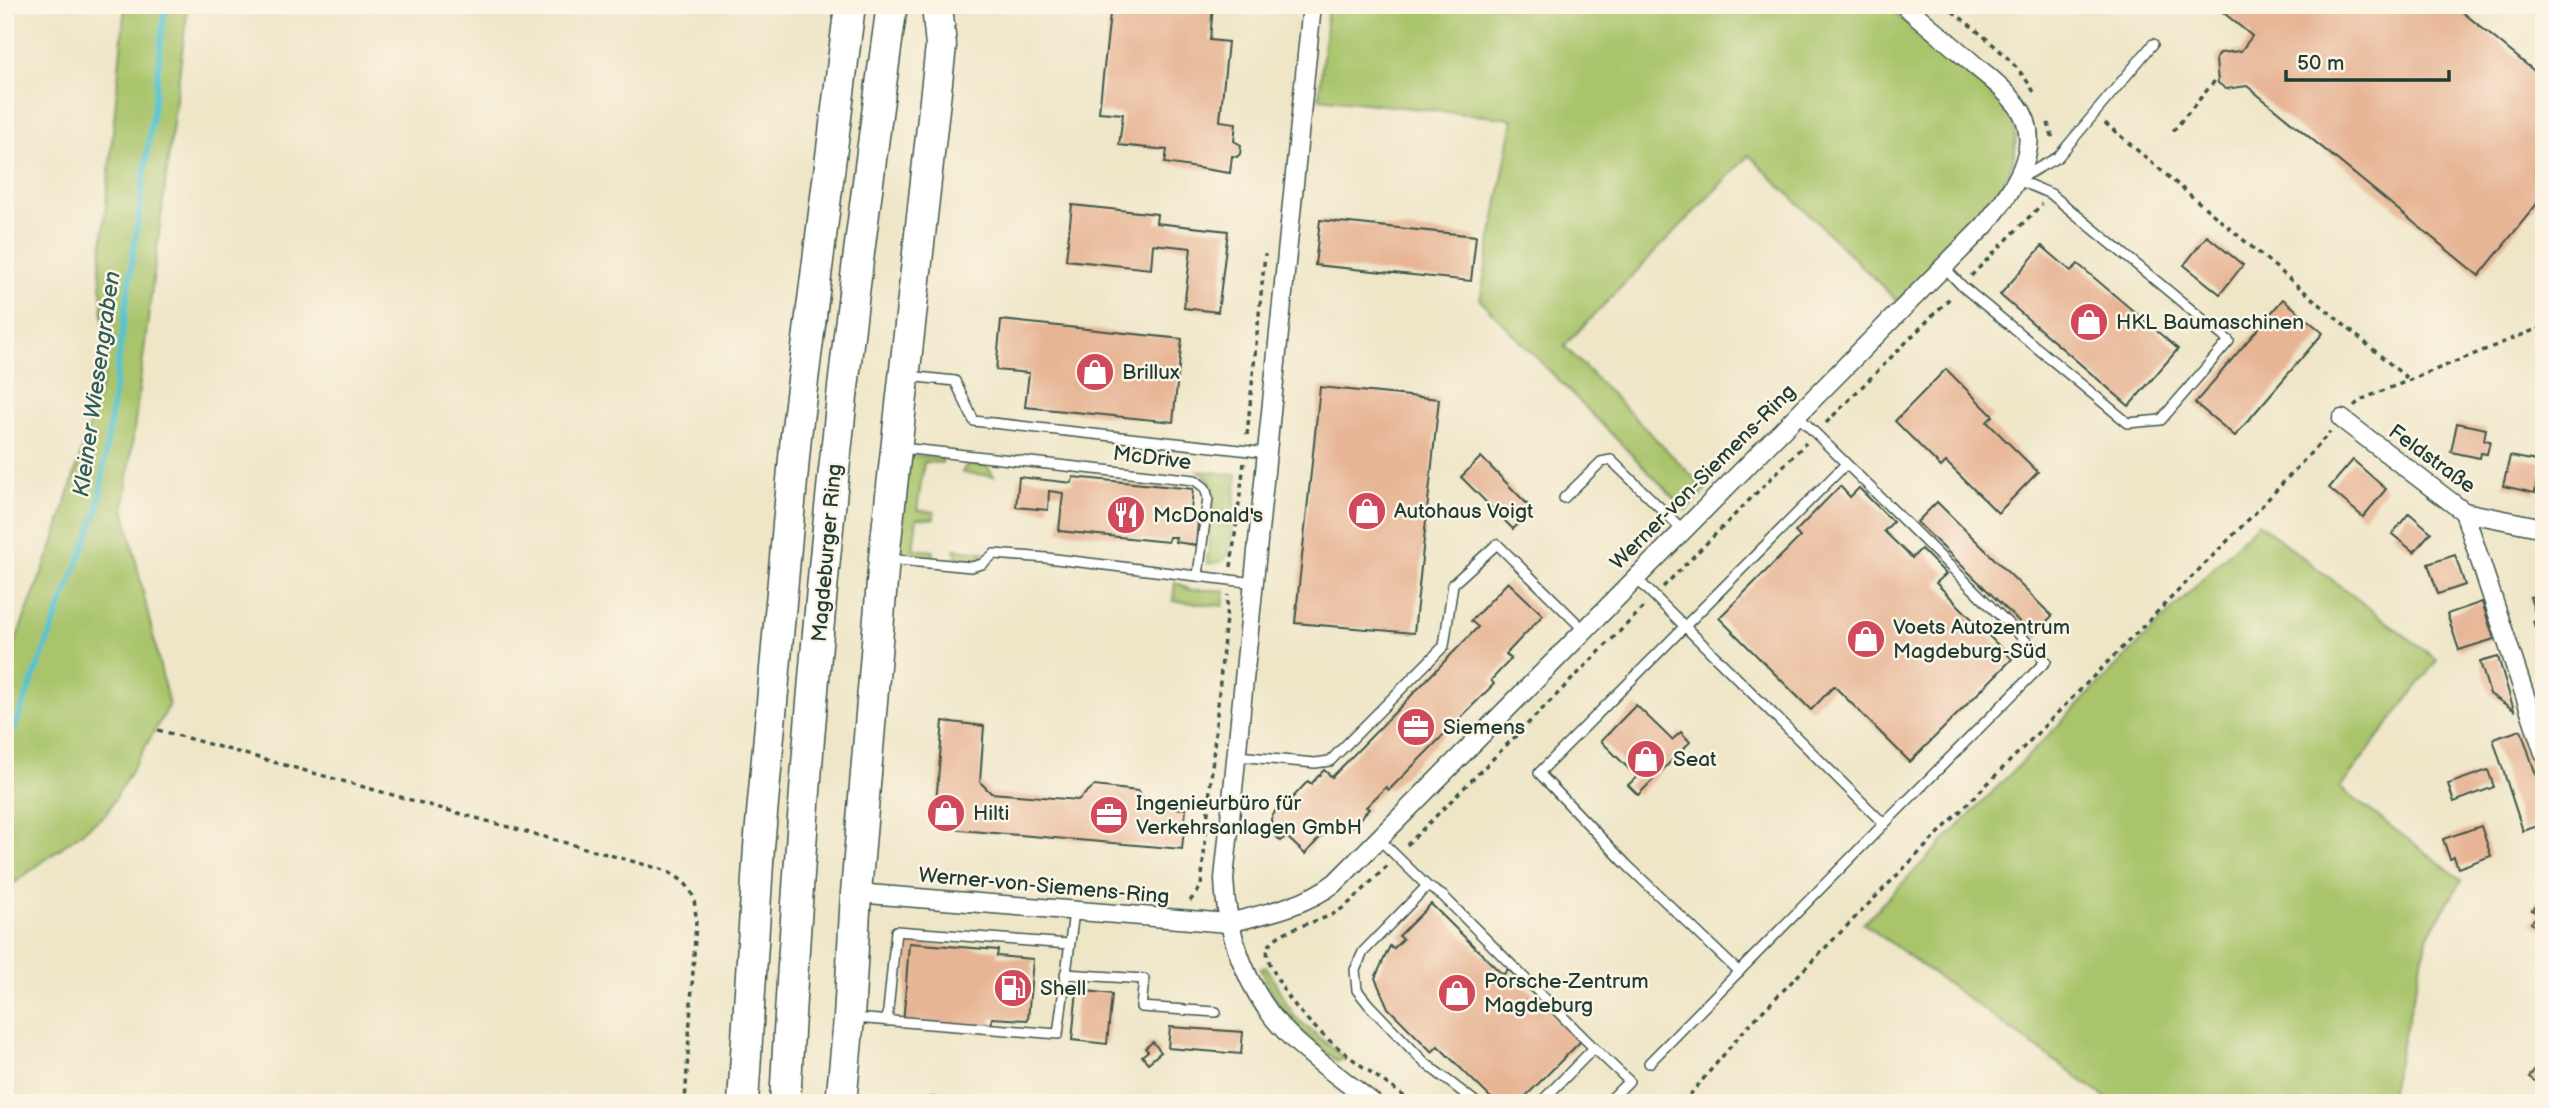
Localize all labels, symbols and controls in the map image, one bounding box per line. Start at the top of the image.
scale bar [2286,38,2449,82]
text: 50 m [2297,51,2344,76]
water label: Kleiner Wiesengraben [67,269,127,499]
shop icon: HKL Baumaschinen [2068,301,2110,343]
place label: HKL Baumaschinen [2116,310,2304,335]
shop icon: Brillux [1074,351,1116,393]
place label: Brillux [1122,360,1180,385]
street label: Werner-von-Siemens-Ring [1605,379,1801,575]
street label: Feldstraße [2384,419,2480,499]
street label: McDrive [1111,441,1193,475]
street label: Magdeburger Ring [807,463,847,643]
shop icon: Autohaus Voigt [1346,490,1388,532]
restaurant icon: McDonald's [1105,494,1147,536]
place label: Autohaus Voigt [1394,499,1534,524]
place label: McDonald's [1153,503,1263,528]
place label: Voets Autozentrum Magdeburg-Süd [1893,615,2070,664]
shop icon: Voets Autozentrum Magdeburg-Süd [1845,618,1887,660]
office icon: Siemens [1395,706,1437,748]
place label: Siemens [1443,715,1525,740]
shop icon: Seat [1625,738,1667,780]
place label: Seat [1673,747,1717,772]
place label: Ingenieurbüro für Verkehrsanlagen GmbH [1136,791,1362,840]
shop icon: Hilti [925,792,967,834]
office icon: Ingenieurbüro für Verkehrsanlagen GmbH [1088,794,1130,836]
place label: Hilti [973,801,1009,826]
street label: Werner-von-Siemens-Ring [917,863,1171,909]
fuel station icon: Shell [992,967,1034,1009]
place label: Porsche-Zentrum Magdeburg [1484,969,1649,1018]
shop icon: Porsche-Zentrum Magdeburg [1436,972,1478,1014]
place label: Shell [1040,976,1086,1001]

